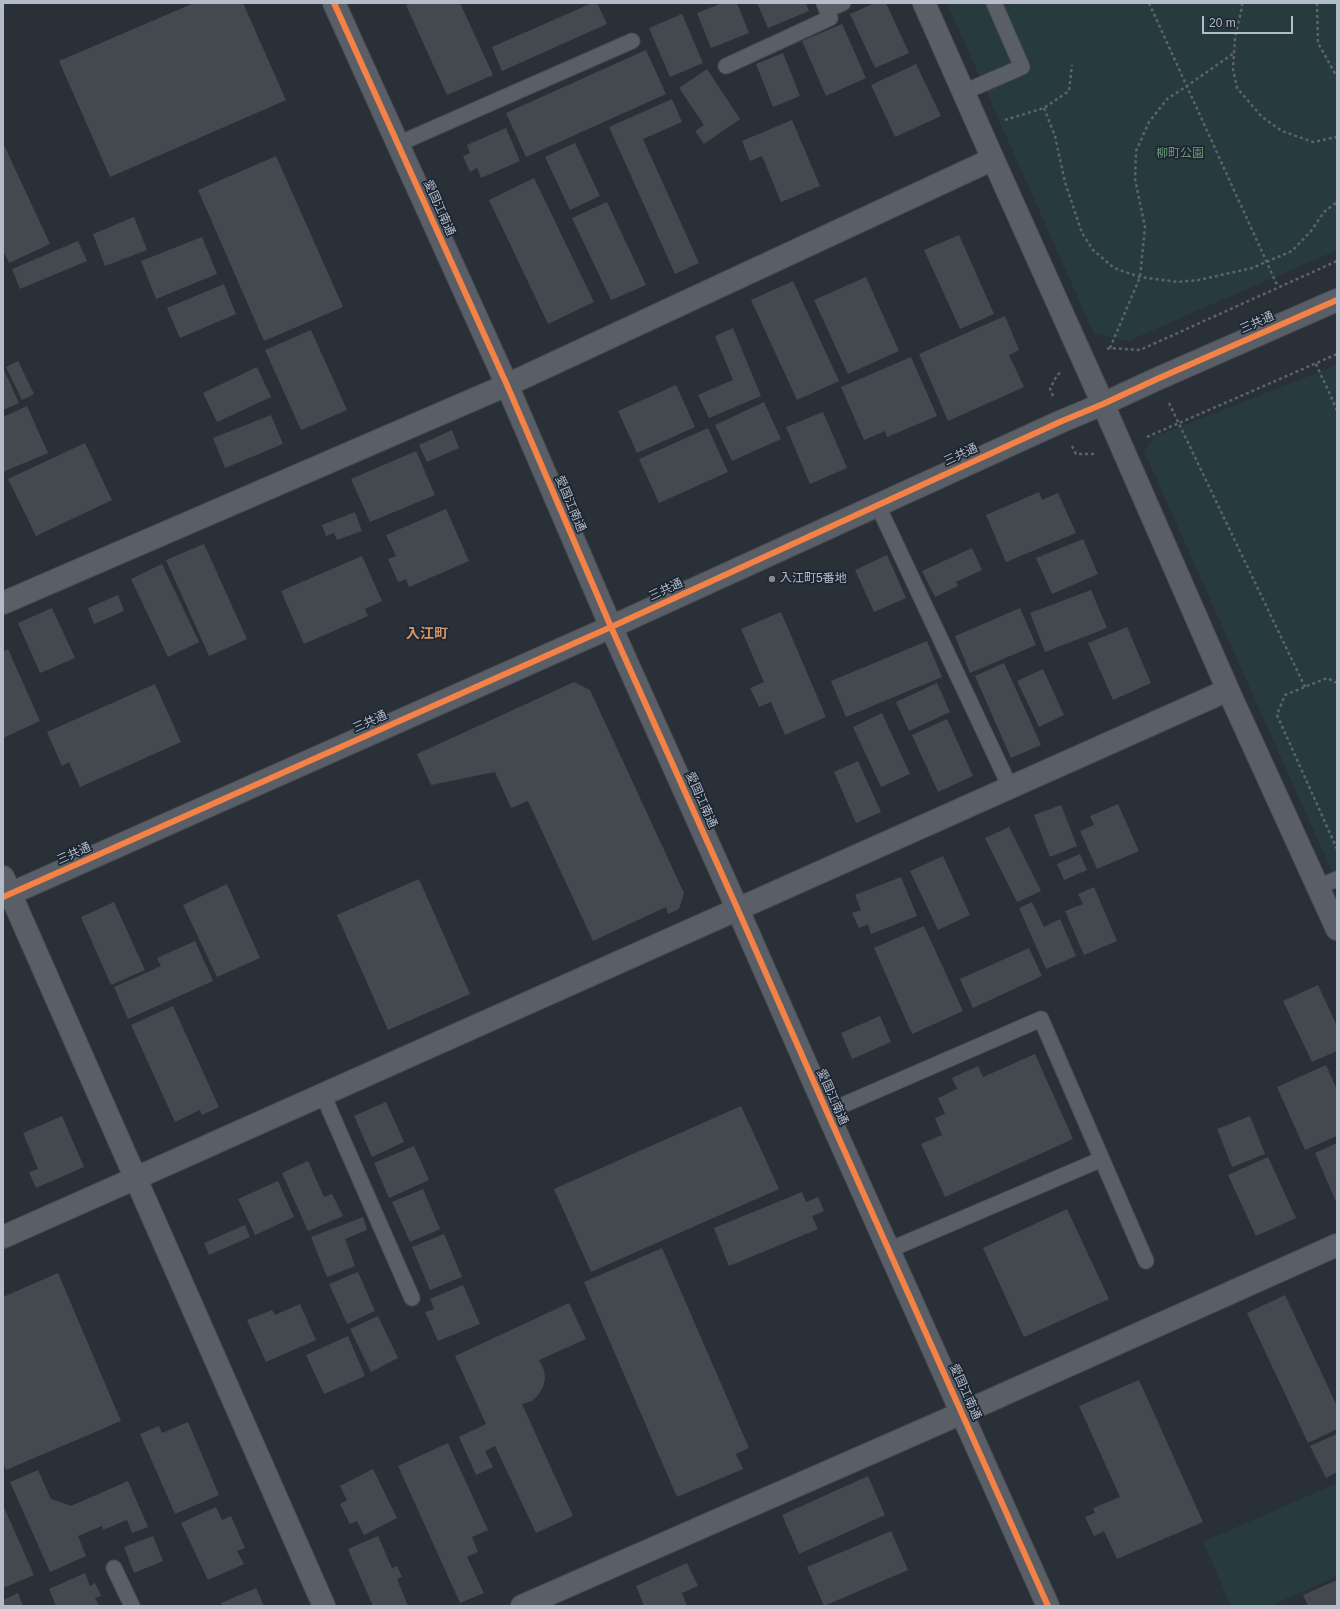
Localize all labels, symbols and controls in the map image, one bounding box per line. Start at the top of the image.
scale bar [1204,8,1295,34]
text: 20 m [1209,16,1236,30]
park label: 柳町公園 [1156,147,1204,161]
street label: 愛国江南通 [420,178,458,238]
street label: 三共通 [1238,309,1276,337]
street label: 三共通 [942,441,980,469]
street label: 愛国江南通 [552,474,588,534]
place label: 入江町5番地 [780,572,847,586]
marker: 入江町5番地 [767,574,777,584]
street label: 三共通 [647,576,685,604]
district label: 入江町 [406,626,448,642]
street label: 三共通 [351,708,389,736]
street label: 愛国江南通 [682,770,720,830]
street label: 三共通 [55,840,93,868]
street label: 愛国江南通 [813,1067,851,1127]
street label: 愛国江南通 [946,1362,984,1422]

